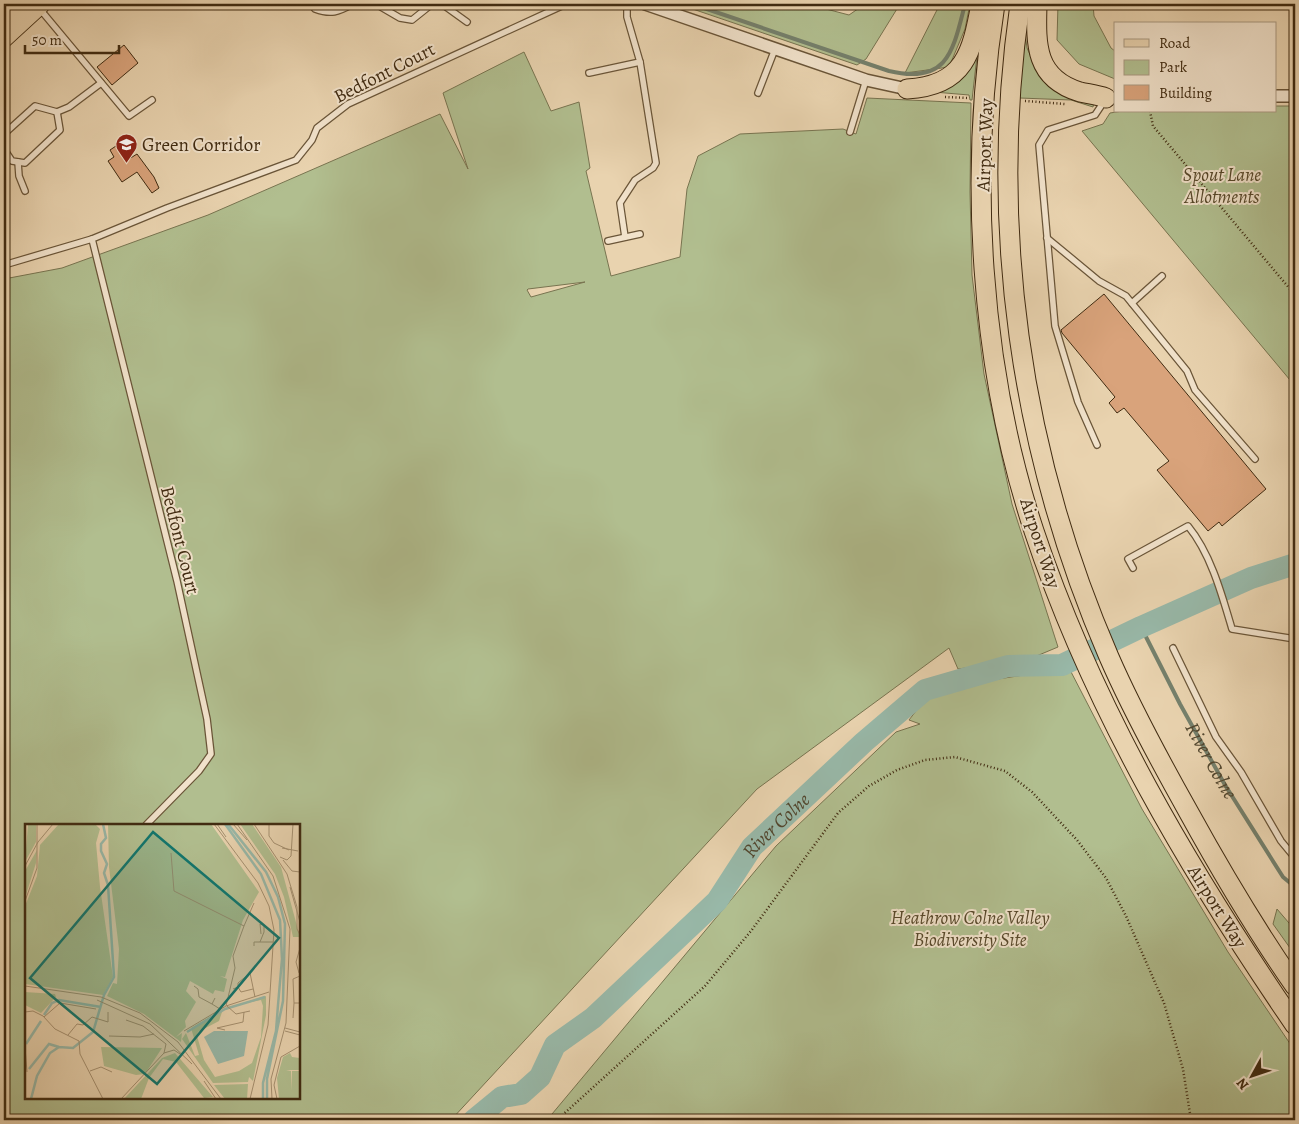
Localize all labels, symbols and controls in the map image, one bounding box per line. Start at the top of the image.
scale bar [25,22,119,54]
legend [1114,22,1276,112]
text: 50 m [32,30,62,50]
text: Road [1159,33,1191,53]
street label: Bedfont Court [329,36,440,110]
text: Park [1159,57,1188,77]
text: Building [1159,83,1212,103]
street label: Airport Way [970,97,1000,193]
school or university icon: Green Corridor [114,132,138,163]
place label: Green Corridor [142,132,260,158]
park label: Spout Lane Allotments [1183,162,1261,210]
street label: Bedfont Court [154,483,206,597]
street label: Airport Way [1013,494,1067,592]
water label: River Colne [1179,717,1244,804]
water label: River Colne [736,787,816,863]
inset map [25,824,300,1099]
street label: Airport Way [1181,859,1253,953]
park label: Heathrow Colne Valley Biodiversity Site [891,905,1050,953]
north arrow [1226,1052,1276,1102]
text: N [1232,1074,1253,1094]

